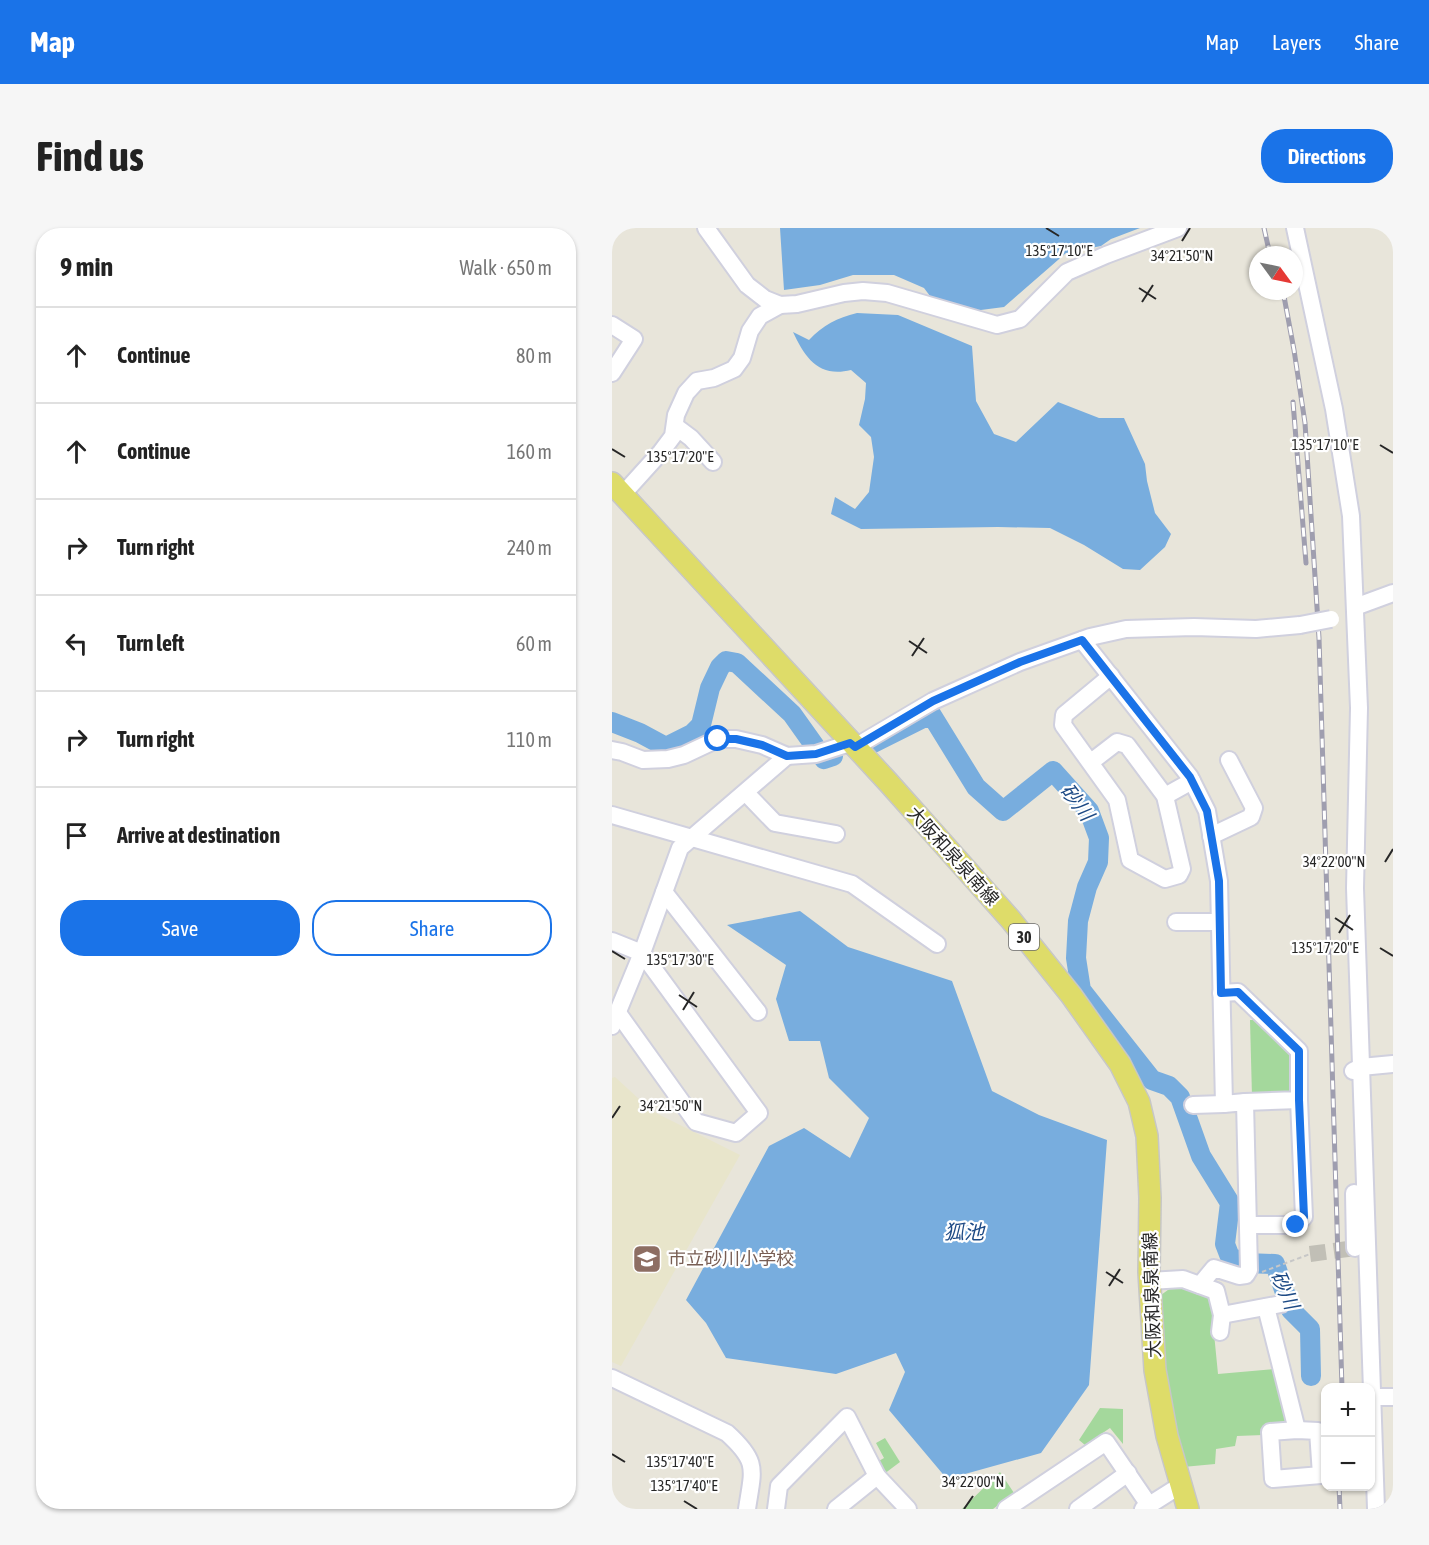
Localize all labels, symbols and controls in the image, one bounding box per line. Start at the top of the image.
text: Map [30,26,75,58]
text: Map [1205,30,1239,54]
text: Layers [1272,30,1322,54]
text: Share [1355,30,1399,54]
button: Directions [1261,129,1393,183]
text: Find us [36,132,144,180]
text: 135°17'10"E [1025,242,1093,259]
north arrow [1249,246,1303,300]
text: 34°21'50"N [1151,247,1213,264]
text: 9 min [60,252,113,282]
text: Walk · 650 m [460,256,552,279]
icon: ahead [60,339,93,372]
text: Continue [117,342,191,368]
text: 80 m [516,344,552,367]
icon: ahead [60,435,93,468]
text: 135°17'10"E [1291,436,1359,453]
text: Continue [117,438,191,464]
text: 160 m [507,440,552,463]
text: 135°17'20"E [646,448,714,465]
icon: right [60,531,93,564]
text: Turn right [117,534,194,560]
text: 240 m [507,536,552,559]
icon: left [60,627,93,660]
text: Turn left [117,630,184,656]
text: 60 m [516,632,552,655]
icon: right [60,723,93,756]
route start [704,725,730,751]
text: Turn right [117,726,194,752]
text: 110 m [507,728,552,751]
water label: 砂川 [1056,779,1100,826]
street label: 大阪和泉泉南線 [903,802,1003,910]
icon: arrive [60,819,93,852]
text: Arrive at destination [117,822,280,848]
text: 34°22'00"N [1303,853,1365,870]
button: Save [60,900,300,956]
button: Share [312,900,552,956]
road number: 30 [1009,924,1039,950]
text: 135°17'20"E [1291,939,1359,956]
text: 135°17'30"E [646,951,714,968]
text: 34°21'50"N [640,1097,702,1114]
route end [1282,1211,1308,1237]
water label: 狐池 [944,1220,986,1243]
street label: 大阪和泉泉南線 [1139,1232,1164,1358]
school or university icon: 市立砂川小学校 [631,1243,663,1275]
place label: 市立砂川小学校 [668,1248,794,1269]
water label: 砂川 [1267,1267,1305,1315]
map controls [1321,1383,1375,1491]
button: + [1321,1383,1375,1437]
button: − [1321,1437,1375,1491]
text: 135°17'40"E [646,1453,714,1470]
text: 34°22'00"N [942,1473,1004,1490]
text: 135°17'40"E [650,1477,718,1494]

